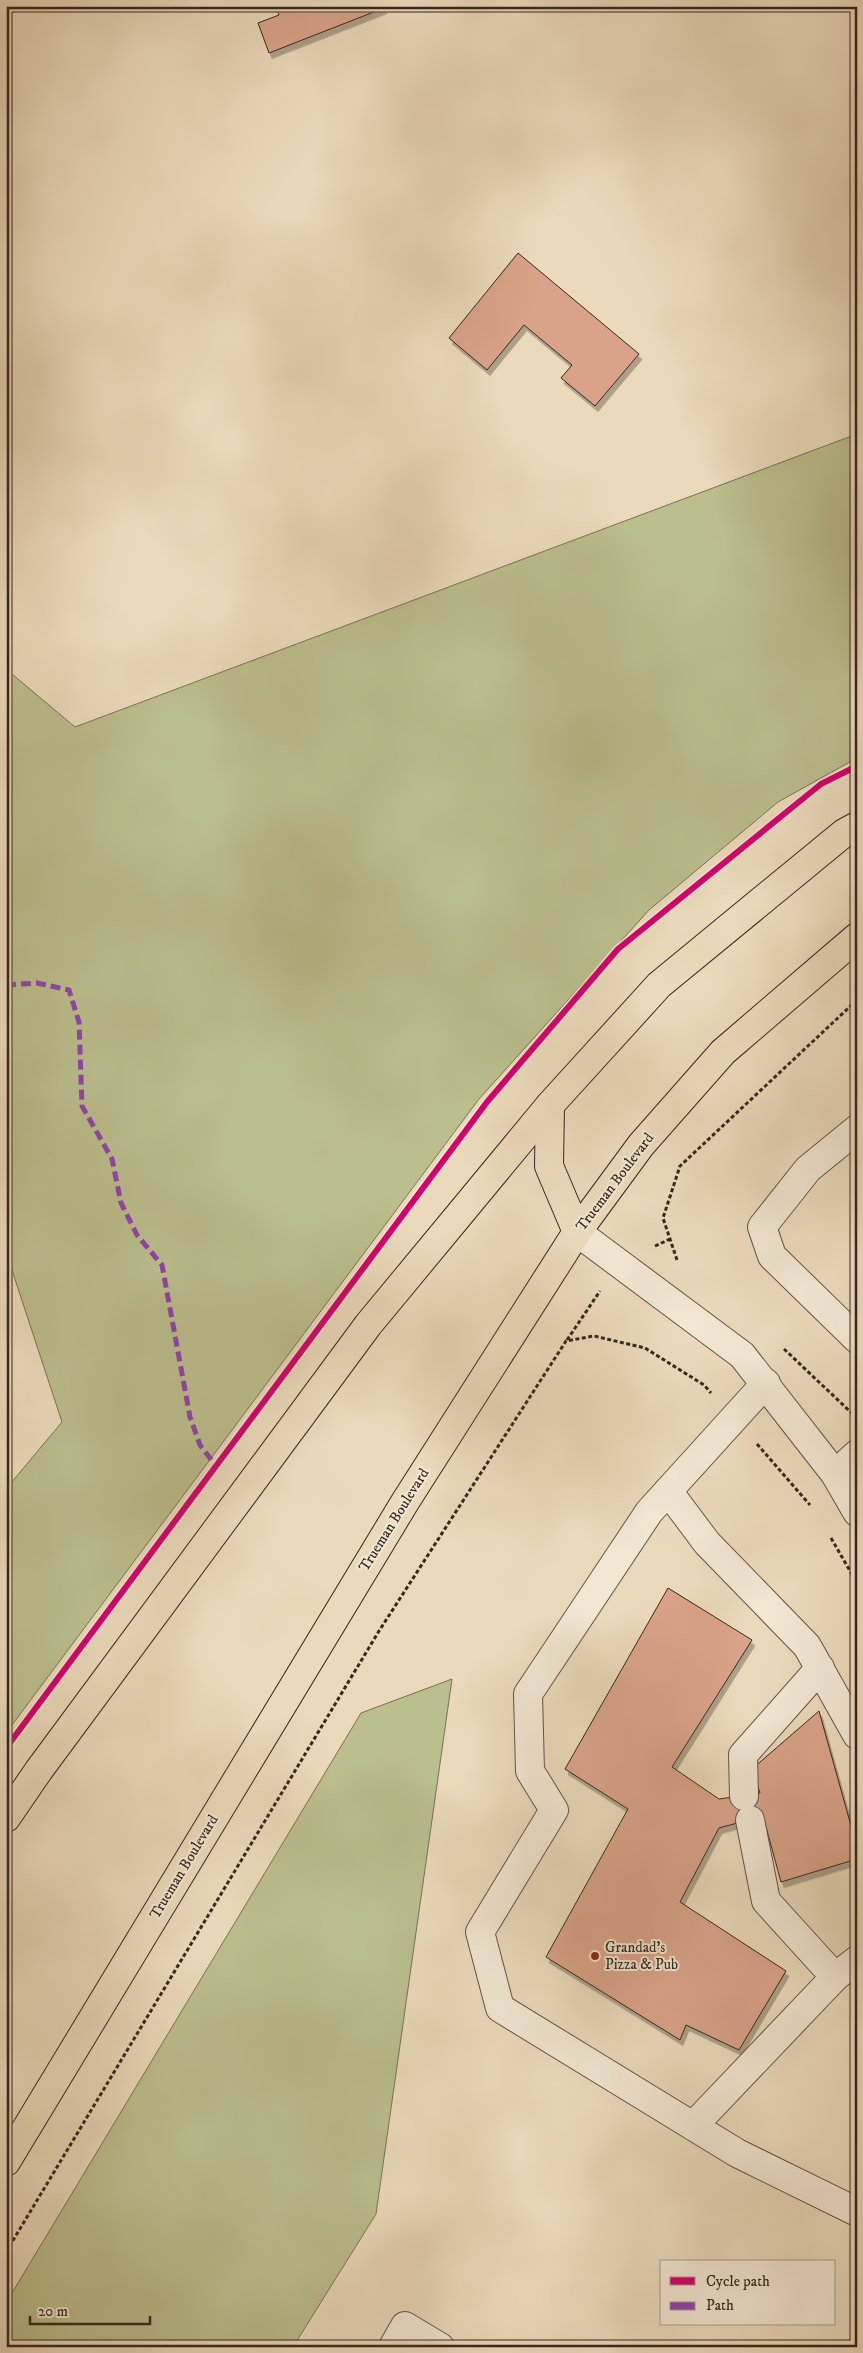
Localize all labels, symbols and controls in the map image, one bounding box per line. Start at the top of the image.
street label: Trueman Boulevard [572,1129,658,1235]
street label: Trueman Boulevard [355,1464,434,1575]
street label: Trueman Boulevard [145,1811,223,1923]
place label: Grandad's Pizza & Pub [605,1938,678,1974]
marker: Grandad's Pizza & Pub [589,1950,601,1962]
legend [660,2260,836,2326]
text: Cycle path [706,2272,770,2291]
scale bar [30,2293,150,2325]
text: Path [706,2296,734,2315]
text: 20 m [38,2302,68,2321]

